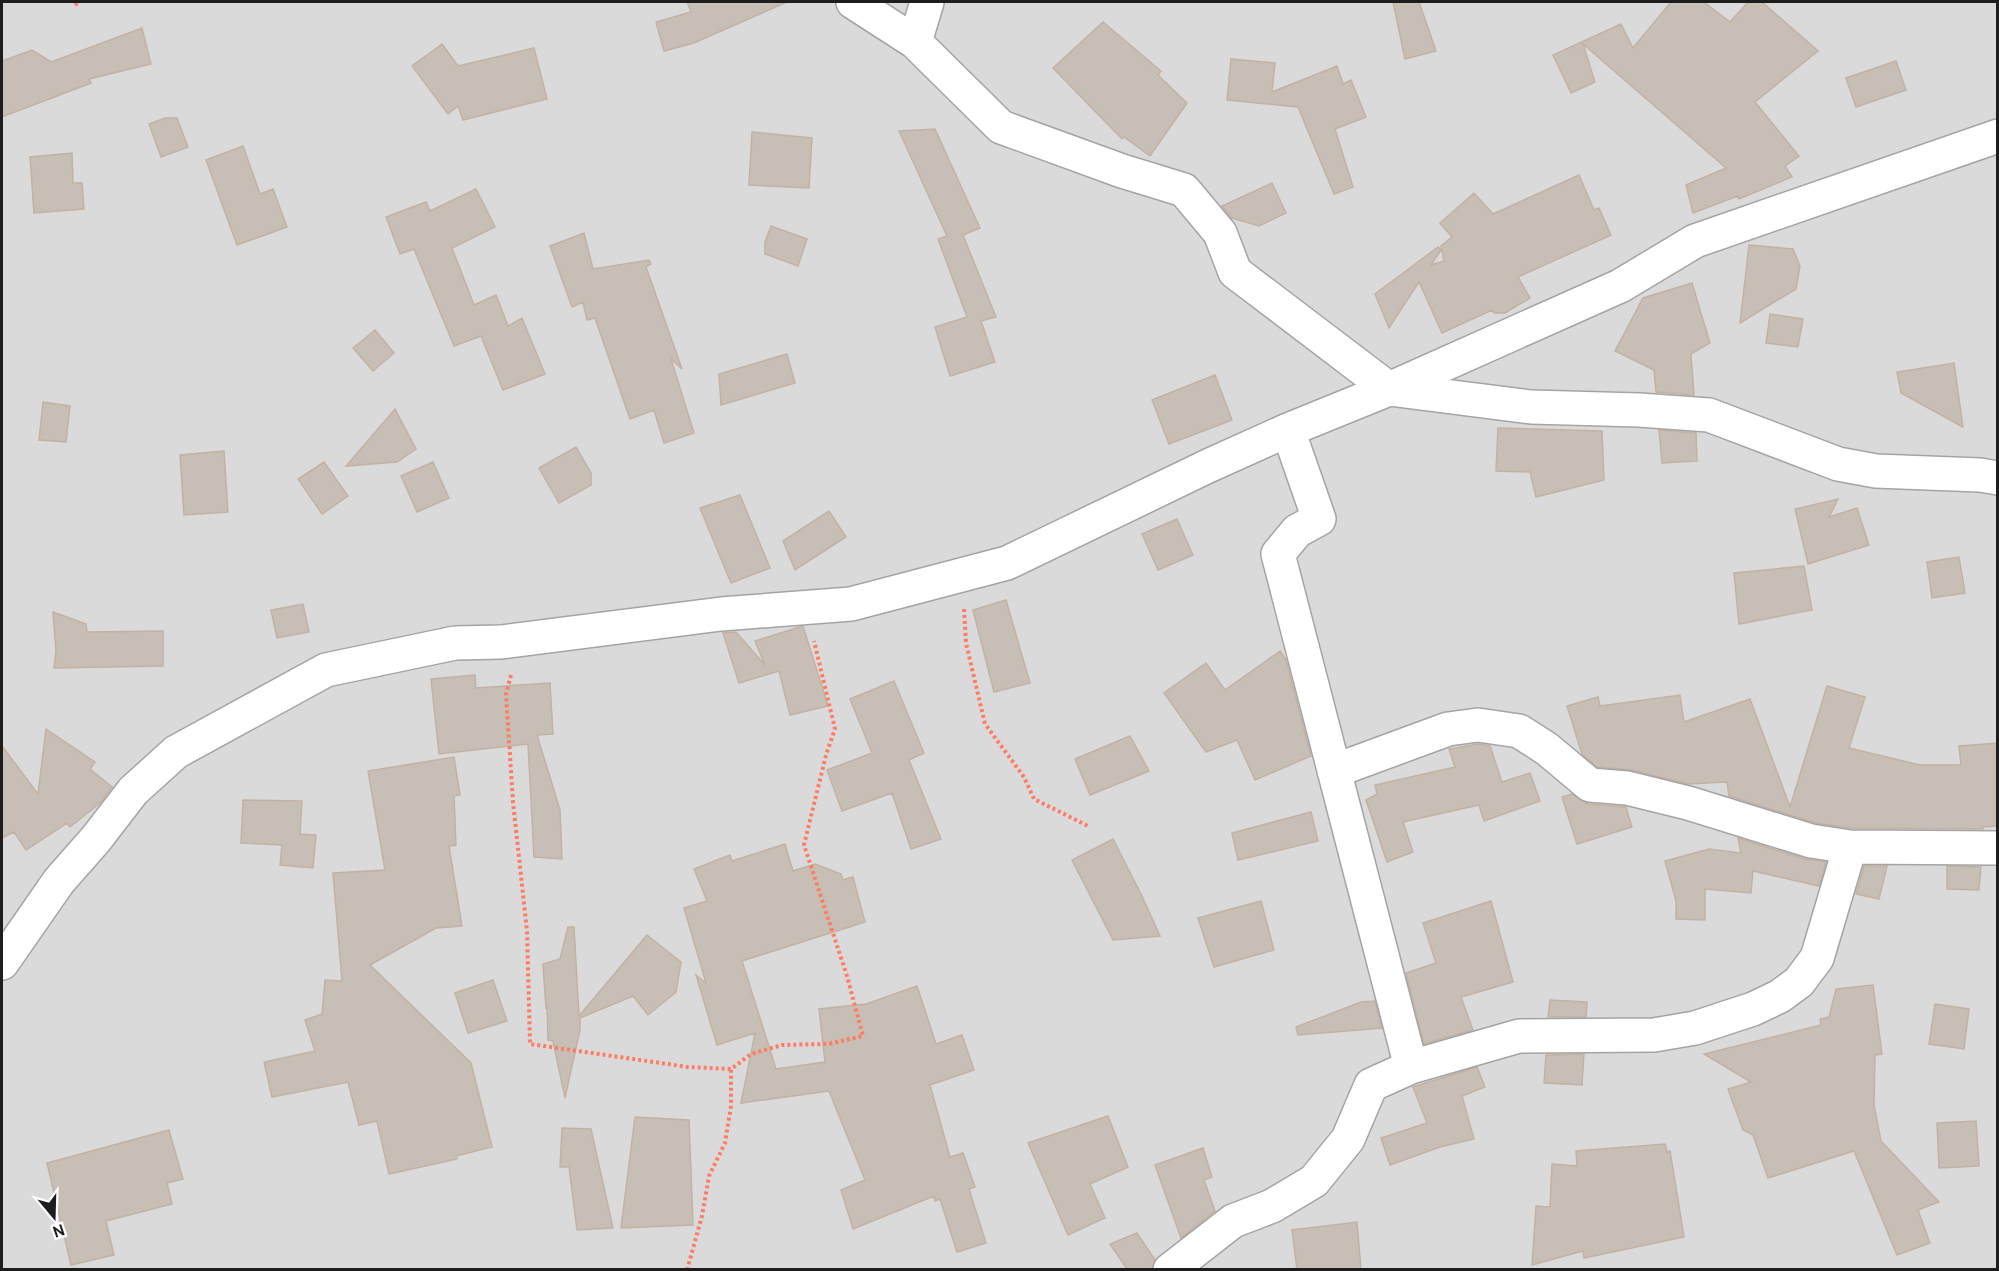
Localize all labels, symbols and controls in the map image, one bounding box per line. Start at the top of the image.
north arrow [24,1187,84,1247]
text: N [50,1220,67,1242]

